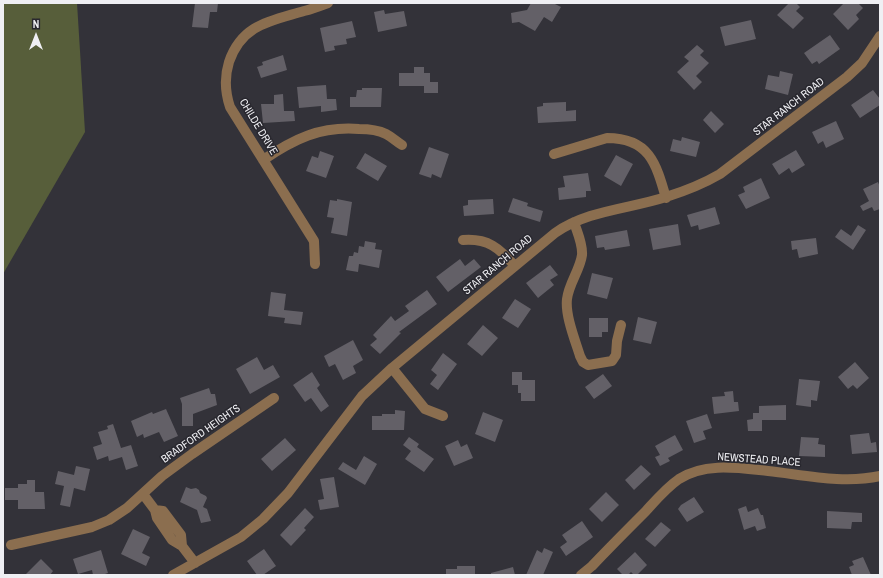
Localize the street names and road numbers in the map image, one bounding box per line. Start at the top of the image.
street label: STAR RANCH ROAD [751,75,827,139]
street label: CHILDE DRIVE [236,97,280,157]
street label: STAR RANCH ROAD [461,232,535,298]
street label: BRADFORD HEIGHTS [159,402,243,466]
street label: NEWSTEAD PLACE [717,451,801,469]

